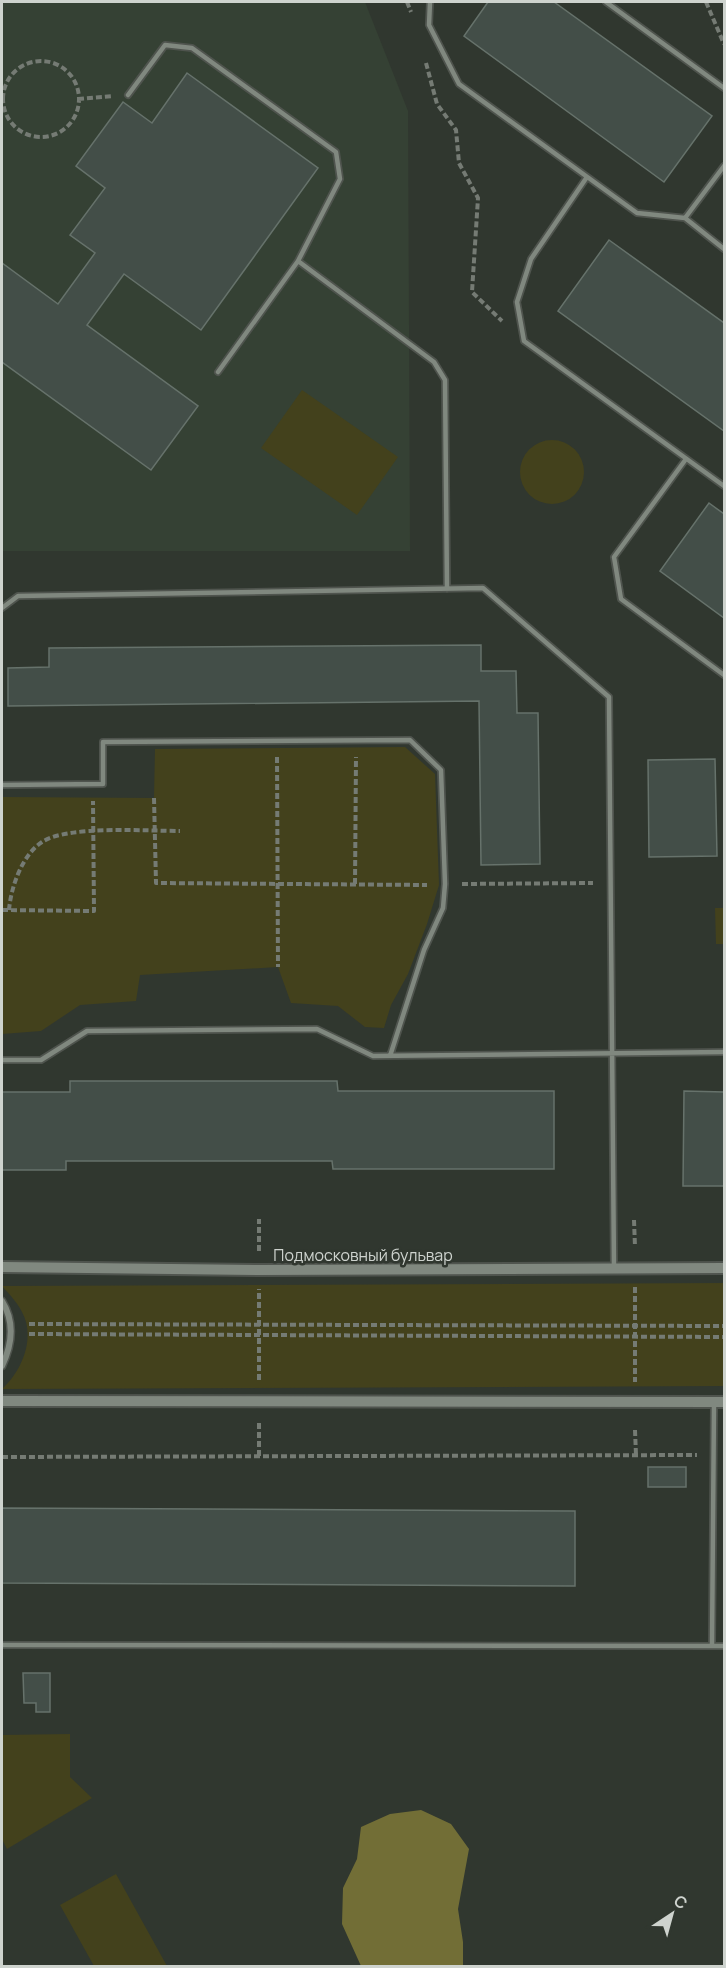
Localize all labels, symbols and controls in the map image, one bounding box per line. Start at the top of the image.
street label: Подмосковный бульвар [273,1244,453,1266]
north arrow [642,1884,702,1944]
text: С [670,1889,692,1914]

